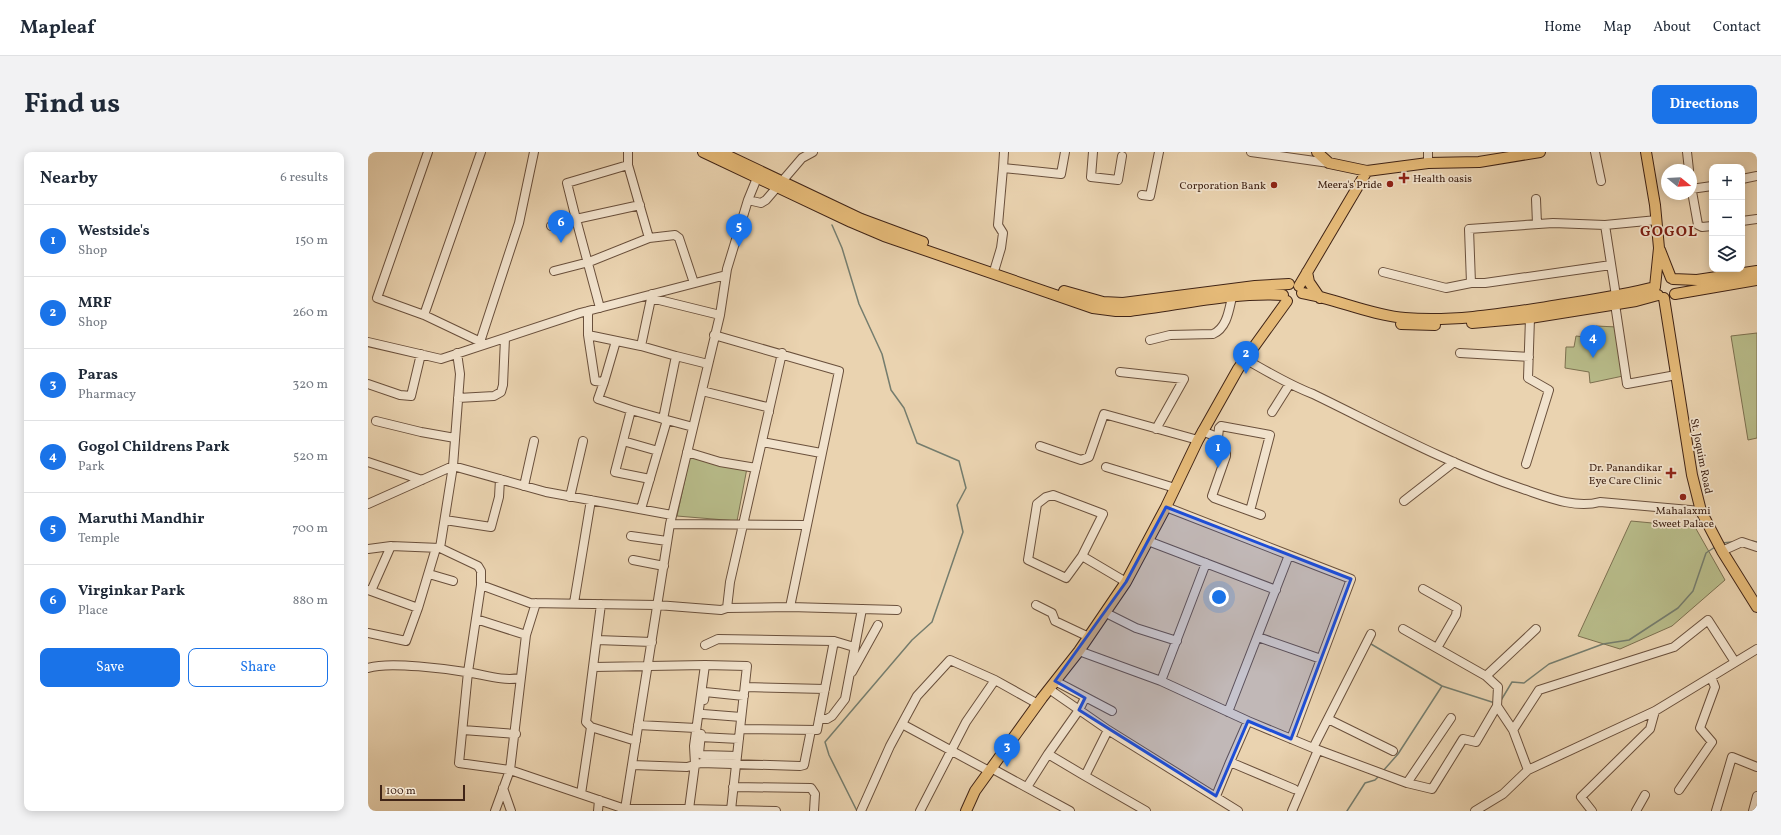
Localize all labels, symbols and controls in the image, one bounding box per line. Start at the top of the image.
text: Mapleaf [20,15,95,41]
text: Home [1544,18,1581,37]
text: Map [1603,18,1631,37]
text: About [1653,18,1691,37]
text: Contact [1713,18,1761,37]
text: Find us [24,85,120,124]
button: Directions [1652,85,1757,124]
north arrow [1661,164,1697,200]
map controls [1709,164,1745,272]
button: + [1709,164,1745,200]
text: Nearby [40,167,98,190]
text: 6 results [280,169,328,187]
marker: Health oasis [1398,172,1410,184]
place label: Health oasis [1413,172,1472,187]
place label: Meera's Pride [1317,178,1382,193]
place label: Corporation Bank [1180,179,1266,194]
marker: Meera's Pride [1385,179,1395,189]
marker: Corporation Bank [1269,180,1279,190]
button: − [1709,200,1745,236]
pin: 6 [548,210,574,243]
pin: 5 [726,214,752,247]
text: Westside's [78,221,150,242]
district label: GOGOL [1640,222,1698,243]
text: 1 [50,232,56,250]
text: 150 m [295,232,328,250]
button: layers [1709,236,1745,272]
text: Shop [78,242,107,260]
text: MRF [78,293,112,314]
text: 2 [50,304,56,322]
text: 260 m [293,304,328,322]
text: Shop [78,314,107,332]
pin: 4 [1580,325,1606,358]
pin: 2 [1233,341,1259,374]
text: Paras [78,365,118,386]
text: 3 [50,376,56,394]
text: 320 m [293,376,328,394]
text: Pharmacy [78,386,136,404]
street label: St. Joquim Road [1686,417,1715,495]
pin: 1 [1205,435,1231,468]
text: Gogol Childrens Park [78,437,230,458]
text: 4 [49,448,57,466]
text: 520 m [293,448,328,466]
text: Park [78,458,105,476]
place label: Dr. Panandikar Eye Care Clinic [1589,461,1662,489]
marker: Dr. Panandikar Eye Care Clinic [1665,467,1677,479]
marker: Mahalaxmi Sweet Palace [1678,492,1688,502]
place label: Mahalaxmi Sweet Palace [1652,504,1714,532]
text: Maruthi Mandhir [78,509,204,530]
text: 5 [50,520,56,538]
text: 700 m [292,520,328,538]
text: Temple [78,530,120,548]
text: Virginkar Park [78,581,185,602]
your location [1209,587,1229,607]
text: 6 [49,592,57,610]
text: 880 m [293,592,328,610]
text: Place [78,602,108,620]
button: Save [40,648,180,687]
button: Share [188,648,328,687]
pin: 3 [994,734,1020,767]
scale bar [380,783,465,802]
text: 100 m [386,784,416,799]

